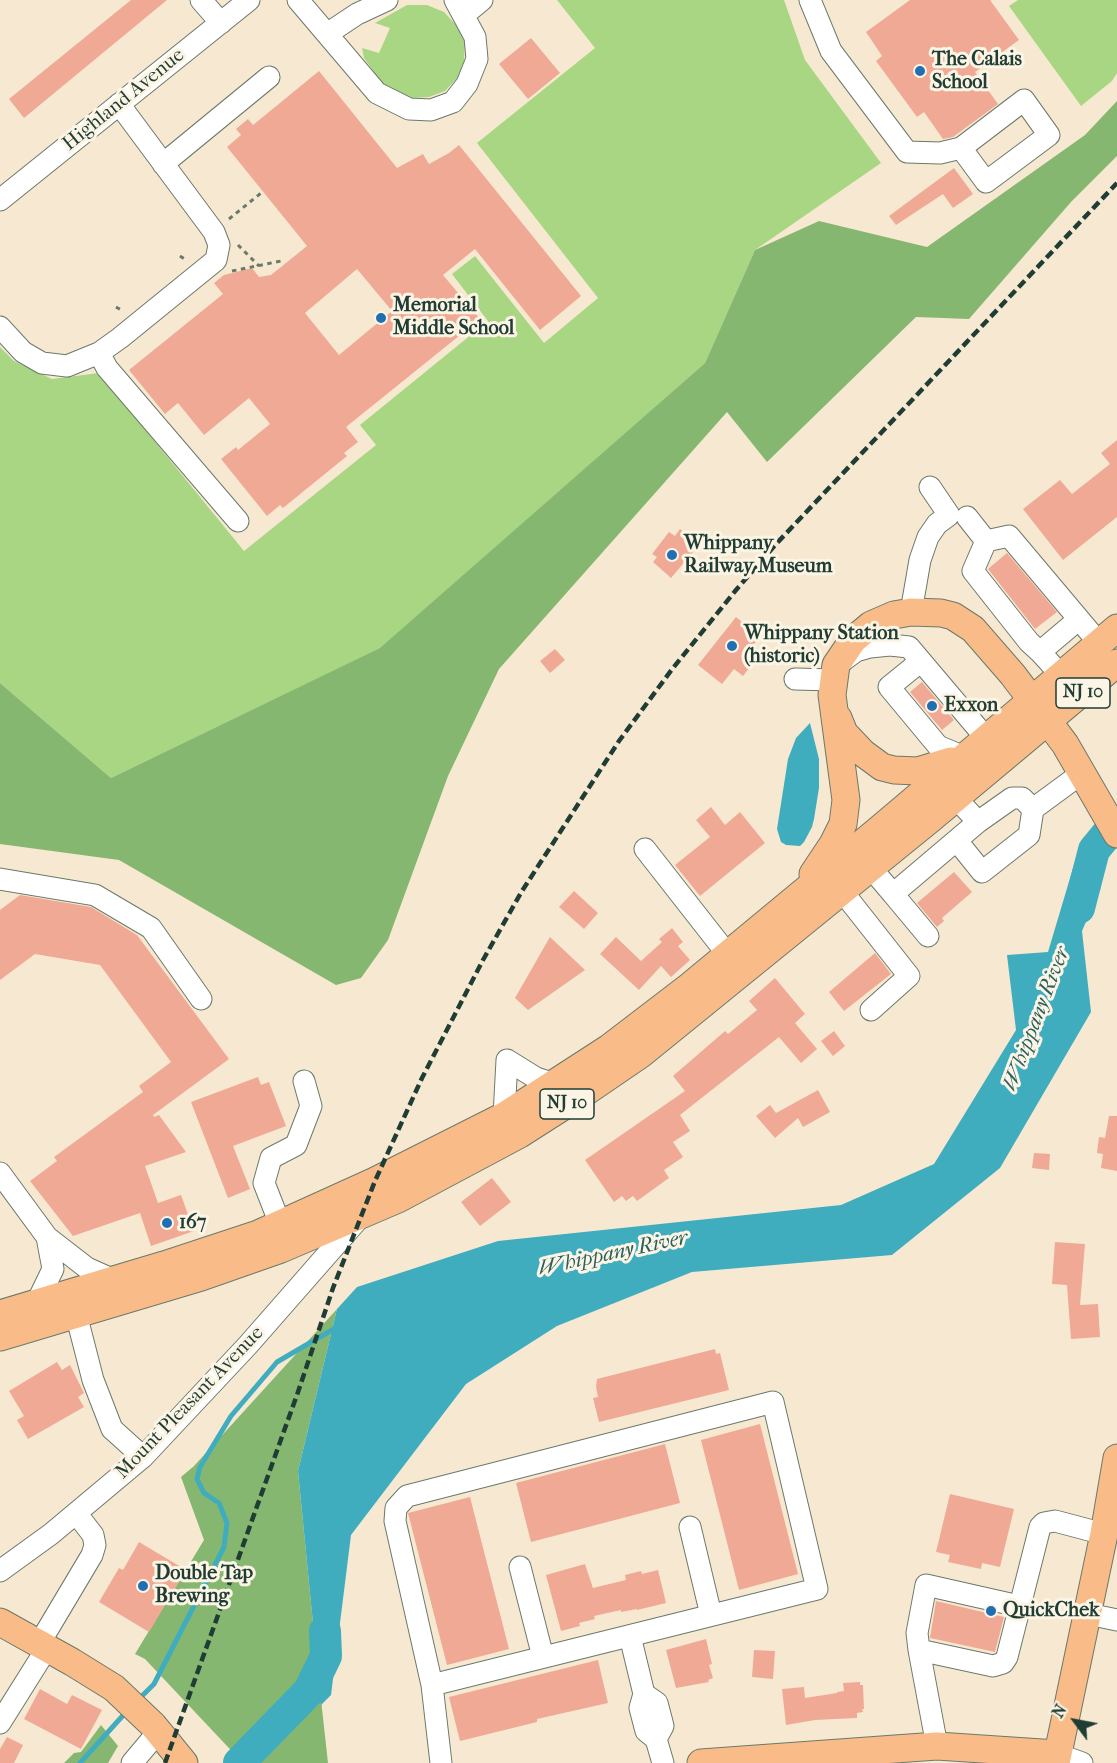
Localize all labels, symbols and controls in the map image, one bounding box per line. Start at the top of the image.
street label: Highland Avenue [58,44,190,156]
place label: The Calais School [932,48,1022,95]
marker: The Calais School [913,64,927,78]
place label: Memorial Middle School [393,294,514,341]
marker: Memorial Middle School [374,311,388,325]
place label: Whippany Railway Museum [684,532,832,579]
marker: Whippany Railway Museum [665,548,679,562]
place label: Whippany Station (historic) [744,622,899,669]
marker: Whippany Station (historic) [725,639,739,653]
road number: NJ 10 [1056,678,1110,708]
place label: Exxon [944,694,998,718]
marker: Exxon [925,699,939,713]
water label: Whippany River [998,944,1076,1094]
road number: NJ 10 [540,1089,594,1119]
place label: 167 [179,1211,206,1235]
marker: 167 [160,1216,174,1230]
water label: Whippany River [536,1226,690,1282]
street label: Mount Pleasant Avenue [111,1322,269,1484]
place label: Double Tap Brewing [155,1562,253,1609]
marker: Double Tap Brewing [136,1579,150,1593]
place label: QuickChek [1003,1599,1099,1623]
marker: QuickChek [984,1604,998,1618]
north arrow [1045,1691,1105,1751]
text: N [1048,1701,1071,1721]

